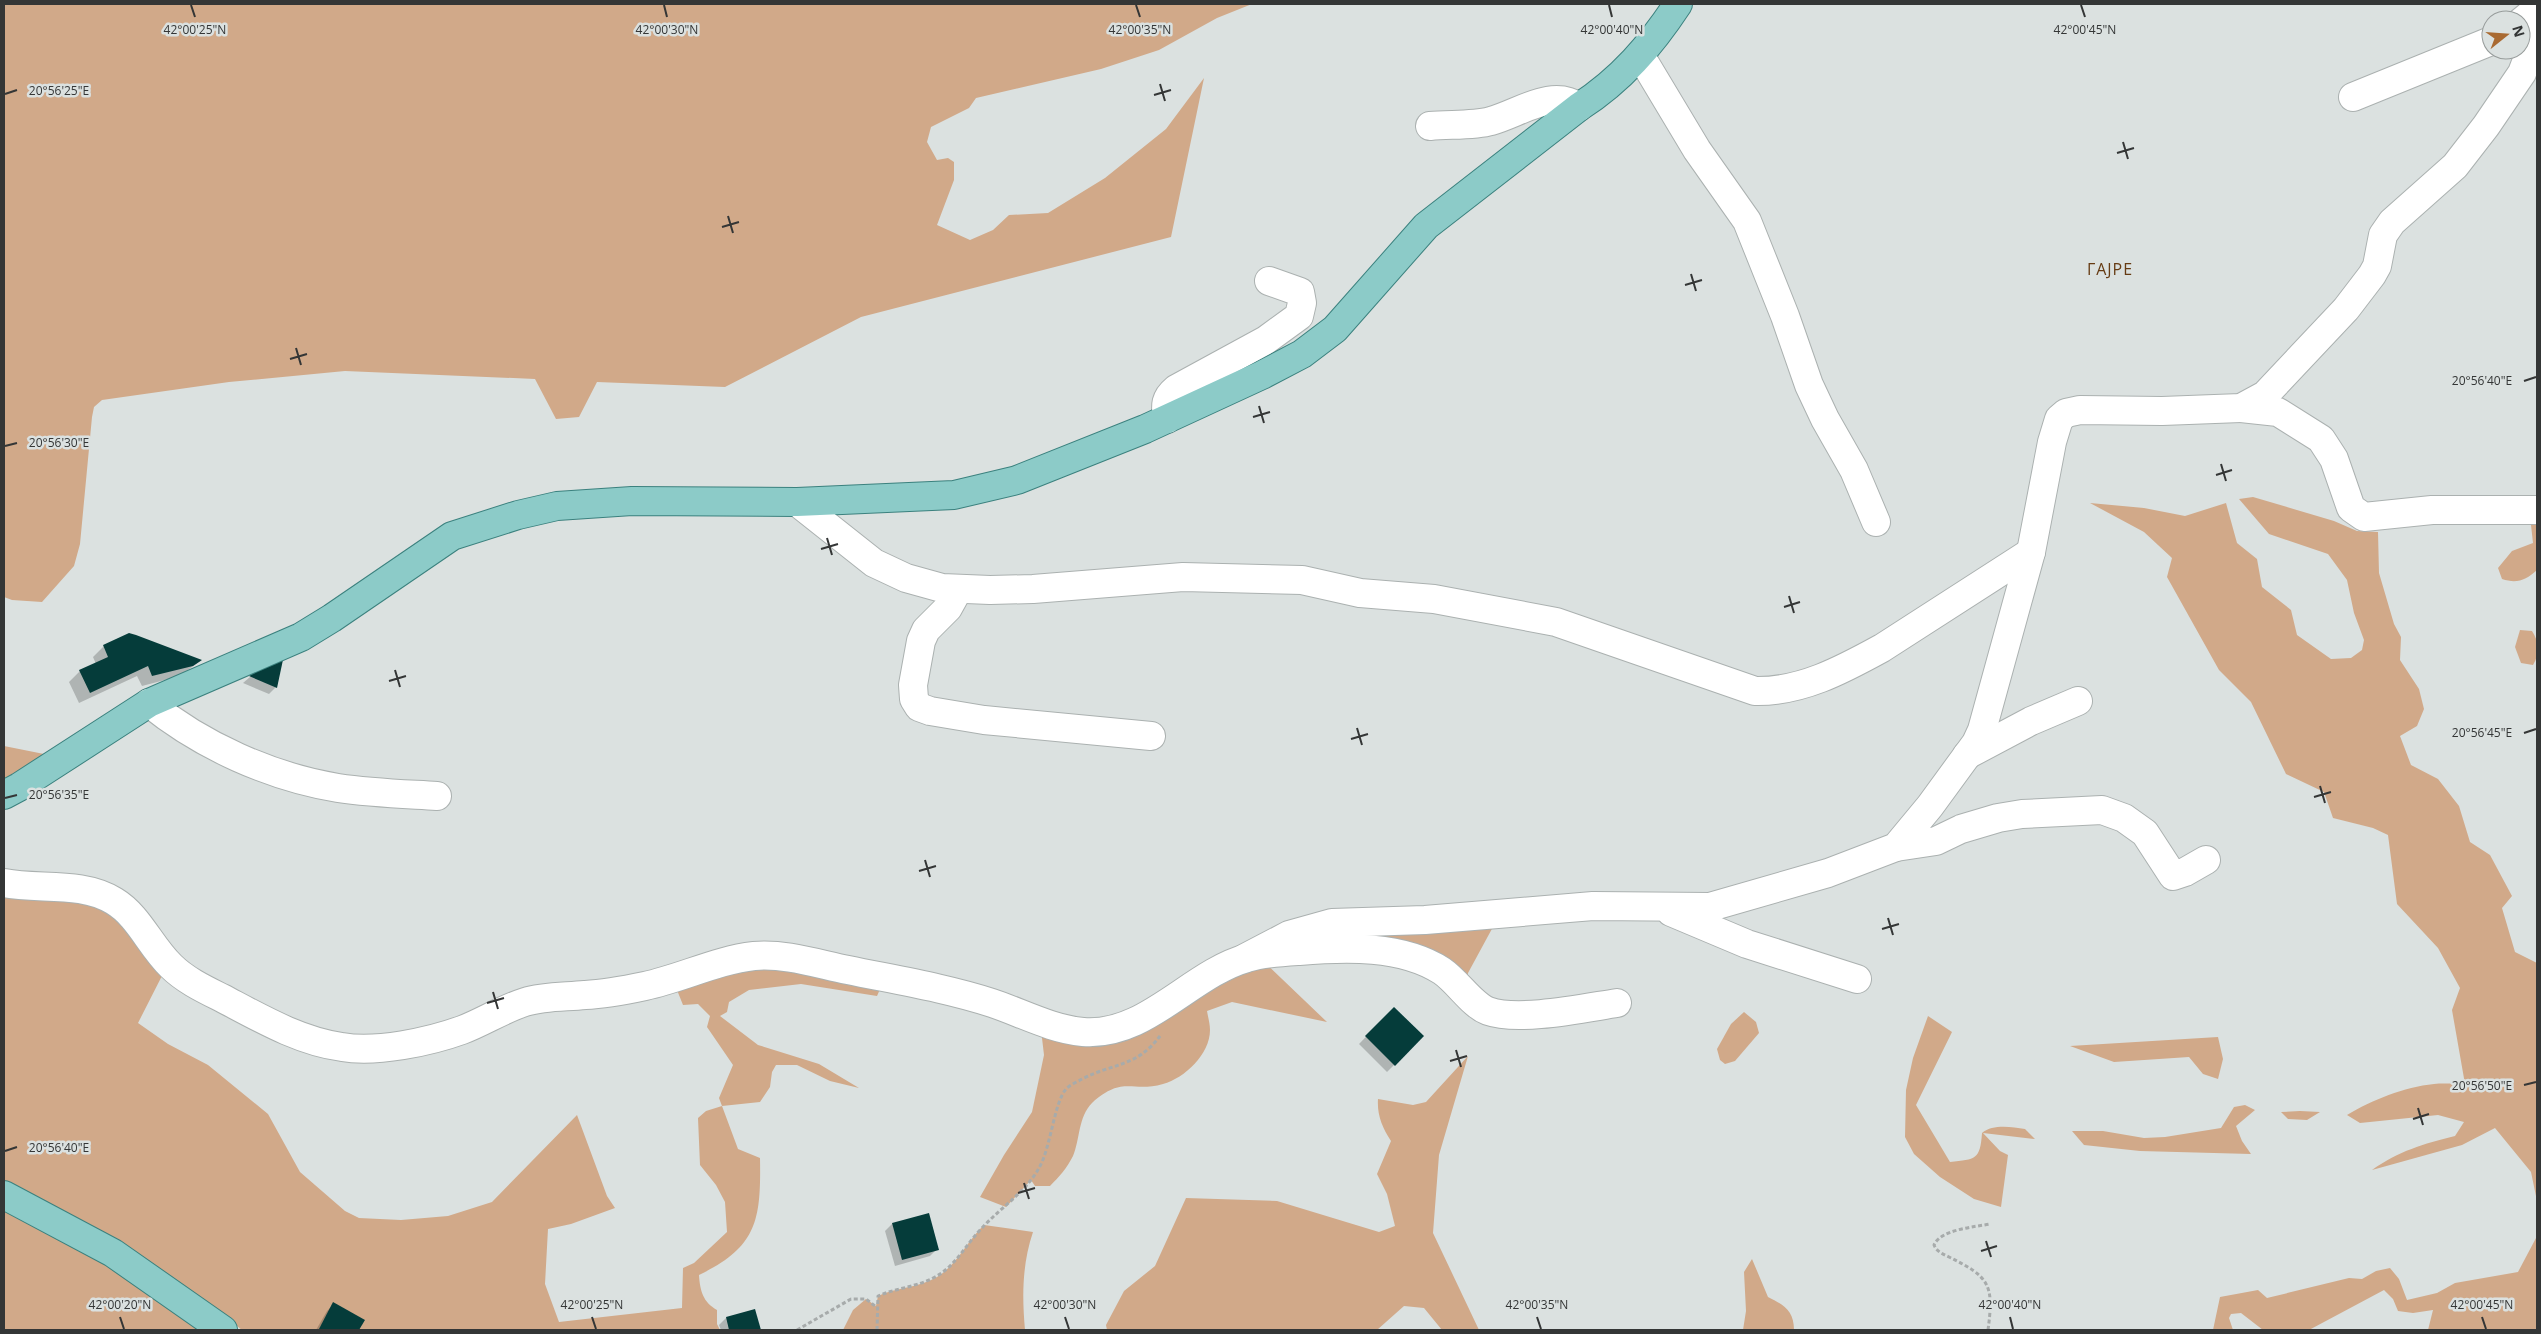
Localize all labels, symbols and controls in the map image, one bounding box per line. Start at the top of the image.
north arrow [2481,10,2531,60]
text: 42°00'25"N [164,21,226,38]
text: 42°00'30"N [636,21,698,38]
text: 42°00'35"N [1109,21,1171,38]
text: 42°00'40"N [1581,21,1643,38]
text: 42°00'45"N [2054,21,2116,38]
text: N [2508,23,2530,39]
text: 20°56'25"E [29,82,89,99]
district label: ГАЈРЕ [2087,258,2133,280]
text: 20°56'40"E [2452,372,2512,389]
text: 20°56'30"E [29,434,89,451]
text: 20°56'45"E [2452,724,2512,741]
text: 20°56'35"E [29,786,89,803]
text: 20°56'50"E [2452,1077,2512,1094]
text: 20°56'40"E [29,1139,89,1156]
text: 42°00'20"N [89,1296,151,1313]
text: 42°00'25"N [561,1296,623,1313]
text: 42°00'30"N [1034,1296,1096,1313]
text: 42°00'35"N [1506,1296,1568,1313]
text: 42°00'40"N [1979,1296,2041,1313]
text: 42°00'45"N [2451,1296,2513,1313]

